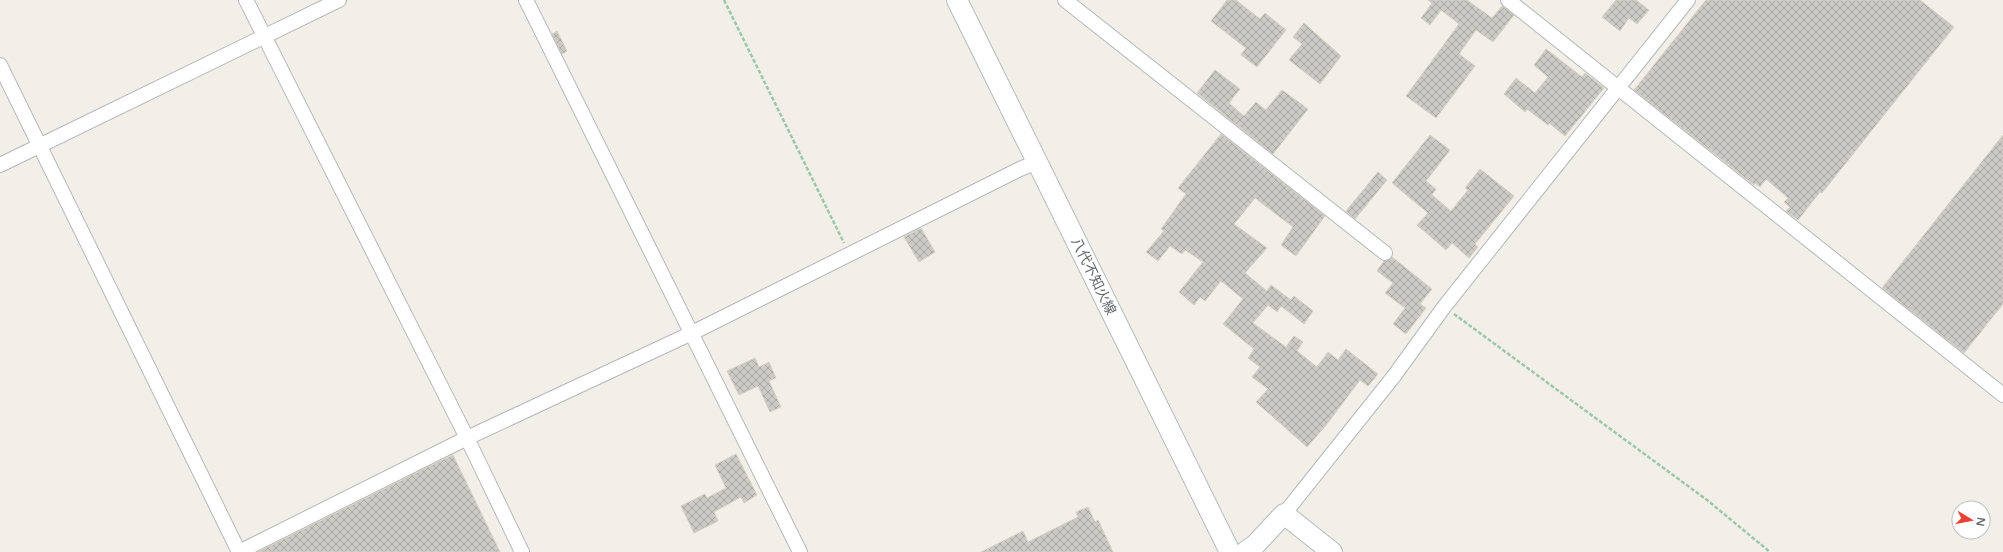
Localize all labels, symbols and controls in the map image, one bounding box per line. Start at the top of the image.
street label: 八代不知火線 [1067,235,1120,318]
north arrow [1951,500,1991,540]
text: N [1973,516,1988,527]

